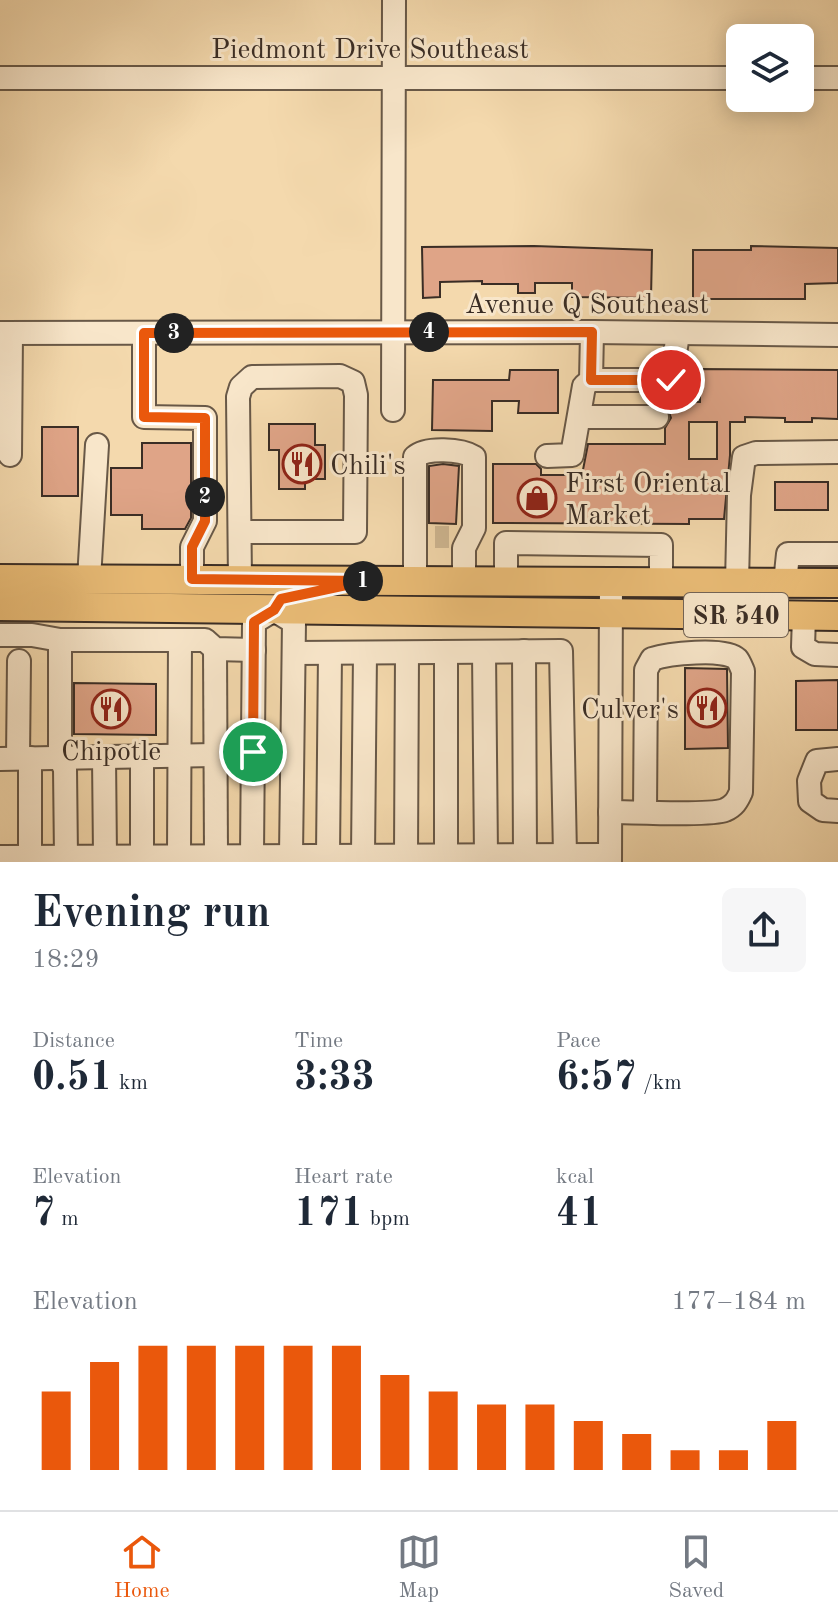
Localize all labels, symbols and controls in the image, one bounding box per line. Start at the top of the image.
map controls [726,24,814,112]
button: layers [726,24,814,112]
street label: Piedmont Drive Southeast [211,37,529,65]
street label: Avenue Q Southeast [465,292,709,320]
pin: 4 [409,312,449,352]
pin: 3 [154,313,194,353]
text: 4 [423,321,435,343]
text: 3 [168,322,180,344]
pin [637,346,705,414]
icon: check [649,358,693,402]
restaurant icon: Chili's [281,443,323,485]
place label: Chili's [330,453,406,481]
place label: First Oriental Market [565,471,731,531]
pin: 2 [185,477,225,517]
shop icon: First Oriental Market [516,477,558,519]
text: 2 [199,486,211,508]
pin: 1 [343,561,383,601]
text: 1 [357,570,369,592]
road number: SR 540 [684,593,788,637]
restaurant icon: Culver's [686,687,728,729]
restaurant icon: Chipotle [90,688,132,730]
place label: Culver's [581,697,679,725]
pin [219,718,287,786]
icon: arrive [231,730,275,774]
place label: Chipotle [61,739,161,767]
button: share [722,888,806,972]
text: Evening run [32,892,270,936]
text: 18:29 [32,947,100,973]
text: Distance [32,1030,115,1052]
text: Time [294,1030,343,1052]
text: Pace [556,1030,601,1052]
text: 0.51 [32,1059,113,1099]
text: 3:33 [294,1059,375,1099]
text: 6:57 [556,1059,637,1099]
text: km [113,1072,148,1094]
text: /km [637,1072,682,1094]
text: Elevation [32,1166,122,1188]
text: Heart rate [294,1166,393,1188]
text: kcal [556,1166,594,1188]
text: 7 [32,1195,55,1235]
text: 171 [294,1195,364,1235]
text: 41 [556,1195,602,1235]
text: m [55,1208,79,1230]
text: bpm [364,1208,410,1230]
text: Elevation [32,1289,138,1315]
text: 177–184 m [671,1289,806,1315]
tab: Home [114,1530,170,1605]
tab: Map [397,1530,441,1605]
tab: Saved [668,1530,724,1605]

